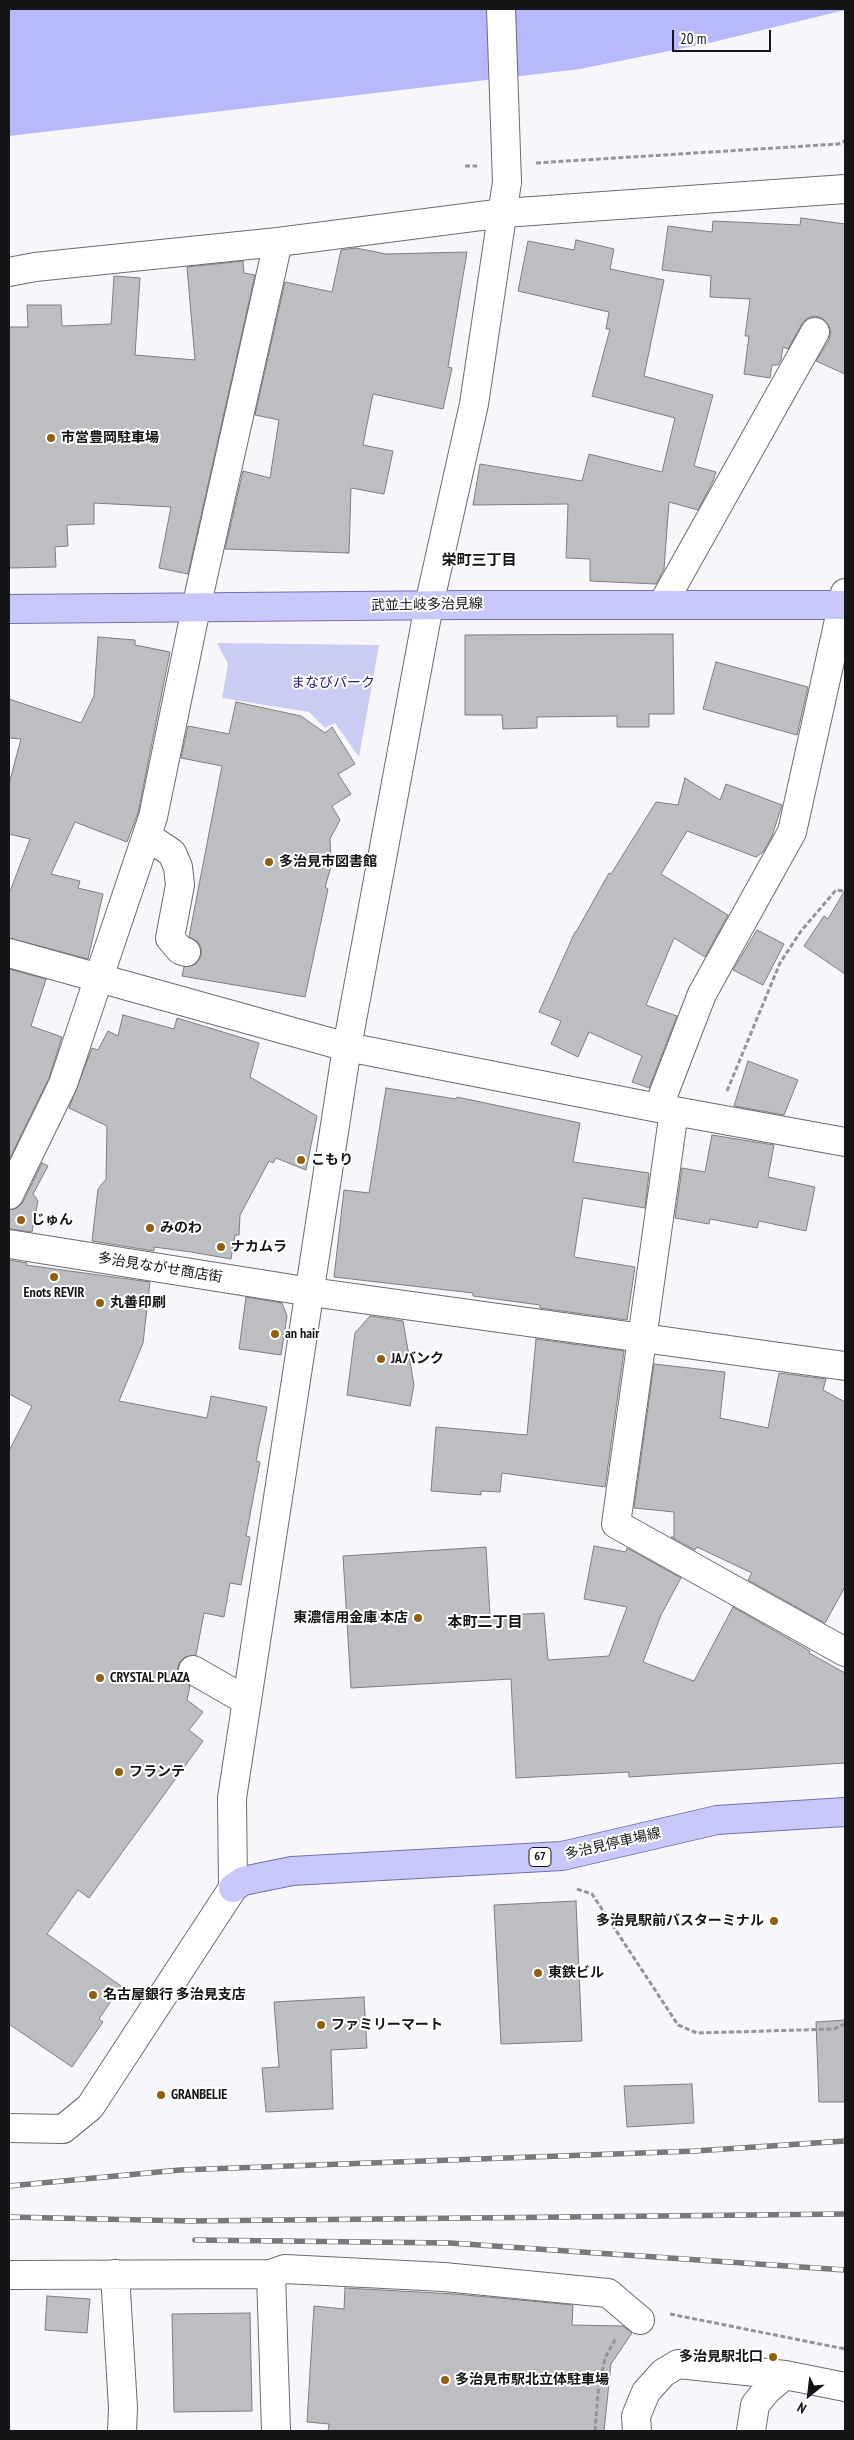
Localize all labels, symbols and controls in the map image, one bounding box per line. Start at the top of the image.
scale bar [674,20,773,52]
text: 20 m [680,29,706,48]
place label: 市営豊岡駐車場 [61,430,159,446]
marker: 市営豊岡駐車場 [45,432,57,444]
district label: 栄町三丁目 [442,552,516,570]
street label: 武並土岐多治見線 [371,596,483,614]
park label: まなびパーク [291,675,375,691]
place label: 多治見市図書館 [279,854,377,870]
marker: 多治見市図書館 [263,856,275,868]
place label: こもり [311,1152,353,1168]
marker: こもり [295,1154,307,1166]
place label: じゅん [31,1212,73,1228]
marker: じゅん [15,1214,27,1226]
place label: みのわ [160,1220,202,1236]
marker: みのわ [144,1222,156,1234]
place label: ナカムラ [231,1239,287,1255]
marker: ナカムラ [215,1241,227,1253]
street label: 多治見ながせ商店街 [96,1250,224,1286]
marker: Enots REVIR [48,1271,60,1283]
place label: Enots REVIR [24,1285,84,1301]
place label: 丸善印刷 [110,1295,166,1311]
marker: 丸善印刷 [94,1297,106,1309]
place label: an hair [285,1326,319,1342]
marker: an hair [269,1328,281,1340]
place label: JAバンク [391,1351,444,1367]
marker: JAバンク [375,1353,387,1365]
place label: 東濃信用金庫 本店 [293,1610,408,1626]
marker: 東濃信用金庫 本店 [412,1612,424,1624]
district label: 本町二丁目 [448,1614,522,1632]
place label: CRYSTAL PLAZA [110,1670,190,1686]
marker: CRYSTAL PLAZA [94,1672,106,1684]
place label: フランテ [129,1764,185,1780]
marker: フランテ [113,1766,125,1778]
street label: 多治見停車場線 [563,1825,663,1863]
road number: 67 [529,1848,551,1866]
place label: 多治見駅前バスターミナル [596,1913,764,1929]
marker: 多治見駅前バスターミナル [768,1915,780,1927]
place label: 東鉄ビル [548,1965,604,1981]
marker: 東鉄ビル [532,1967,544,1979]
place label: 名古屋銀行 多治見支店 [103,1987,246,2003]
marker: 名古屋銀行 多治見支店 [87,1989,99,2001]
place label: ファミリーマート [331,2017,443,2033]
marker: ファミリーマート [315,2019,327,2031]
place label: GRANBELIE [171,2087,227,2103]
marker: GRANBELIE [155,2089,167,2101]
place label: 多治見駅北口 [679,2349,763,2365]
marker: 多治見駅北口 [767,2351,779,2363]
north arrow [784,2370,834,2420]
place label: 多治見市駅北立体駐車場 [455,2372,609,2388]
marker: 多治見市駅北立体駐車場 [439,2374,451,2386]
text: N [794,2398,809,2418]

